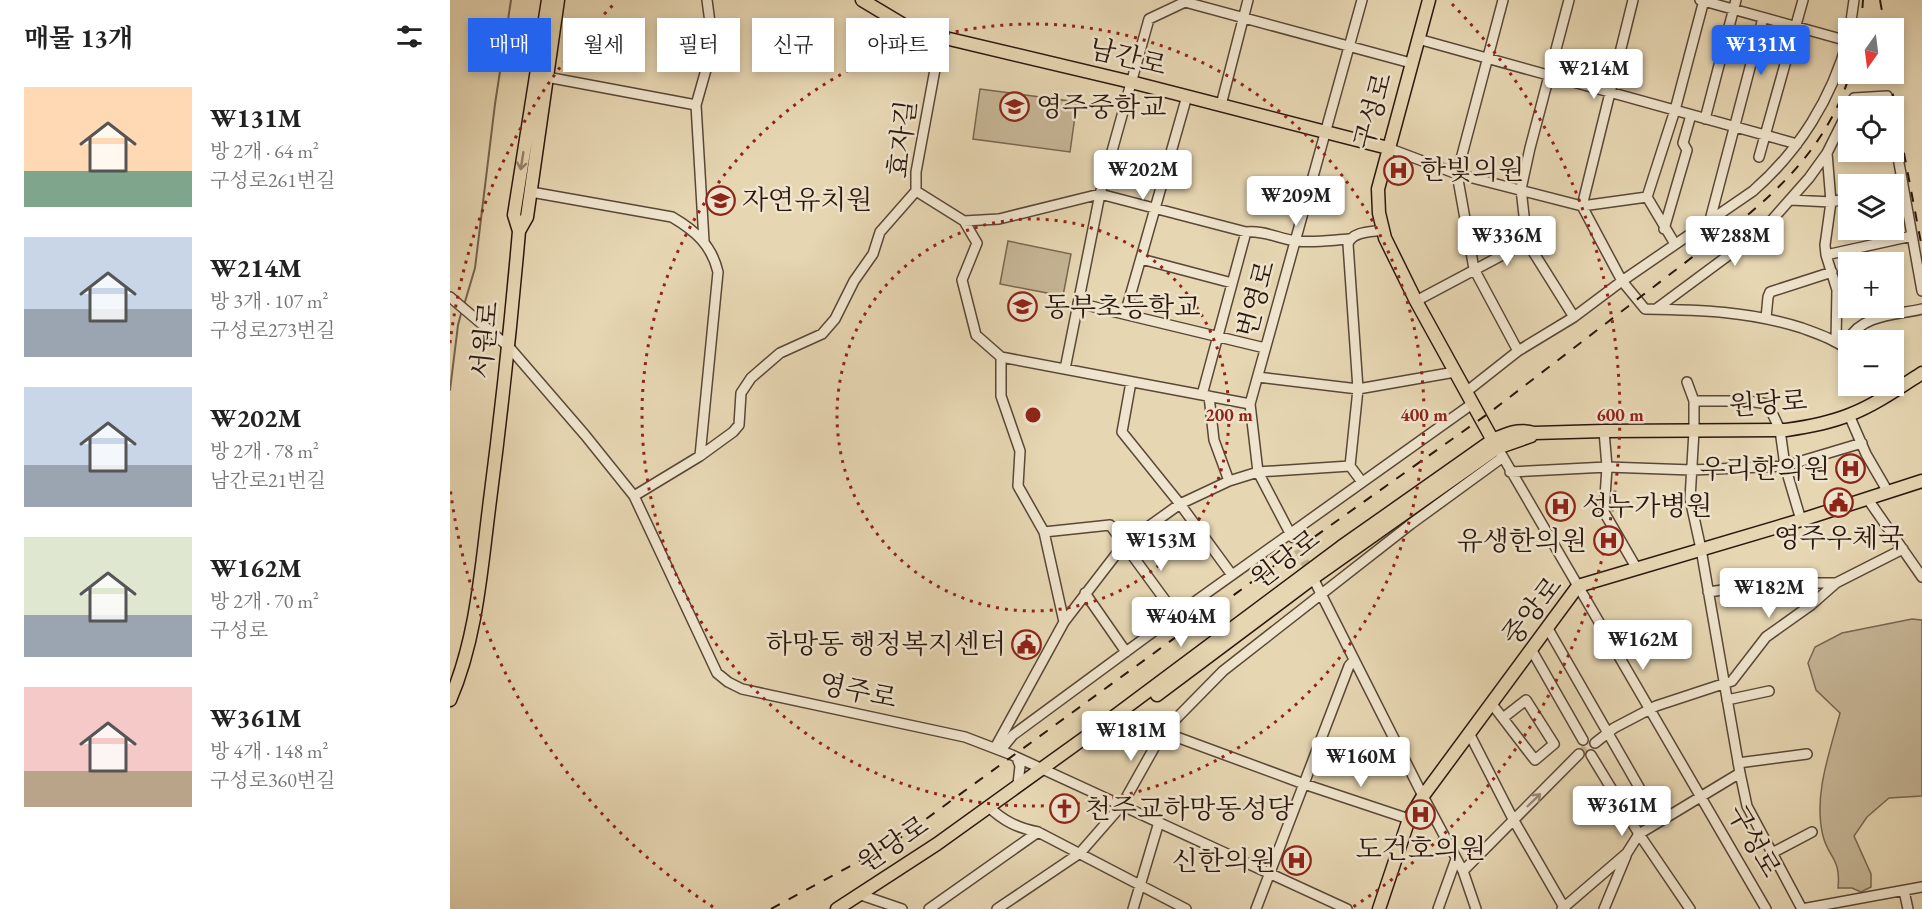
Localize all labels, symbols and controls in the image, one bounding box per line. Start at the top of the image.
chip: 매매 [468,18,551,72]
chip: 월세 [563,18,645,72]
chip: 필터 [657,18,740,72]
chip: 신규 [752,18,834,72]
chip: 아파트 [846,18,949,72]
north arrow [1838,18,1904,84]
map controls [1838,18,1904,396]
icon: filters [393,20,426,53]
text: 매물 13개 [24,21,133,55]
pin: ₩131M [1719,25,1803,76]
street label: 남간로 [1086,30,1170,83]
text: ₩131M [1726,31,1796,57]
pin: ₩214M [1552,49,1636,100]
text: ₩214M [1559,55,1629,81]
street label: 구성로 [1345,69,1400,153]
place label: 영주중학교 [1036,89,1166,124]
school or university icon: 영주중학교 [999,91,1031,123]
button: locate [1838,96,1904,162]
street label: 효자길 [879,98,924,180]
text: ₩131M [210,101,302,135]
icon: home [72,111,144,183]
text: 방 2개 · 64 m² [210,138,319,164]
pin: ₩202M [1101,150,1185,201]
one-way arrow [517,151,528,171]
place label: 한빛의원 [1420,152,1524,187]
hospital icon: 한빛의원 [1383,154,1415,186]
text: ₩202M [1108,156,1178,182]
text: 구성로261번길 [210,167,335,193]
button: layers [1838,174,1904,240]
pin: ₩209M [1254,176,1338,227]
place label: 자연유치원 [742,182,872,217]
text: ₩209M [1261,182,1331,208]
school or university icon: 자연유치원 [705,184,737,216]
pin: ₩336M [1465,216,1549,267]
pin: ₩288M [1693,216,1777,267]
text: ₩336M [1472,222,1542,248]
text: ₩288M [1700,222,1770,248]
text: ₩214M [210,251,302,285]
button: + [1838,252,1904,318]
street label: 번영로 [1228,257,1283,341]
icon: home [72,261,144,333]
text: 방 3개 · 107 m² [210,288,329,314]
place label: 동부초등학교 [1044,289,1201,324]
school or university icon: 동부초등학교 [1007,291,1039,323]
street label: 서원로 [463,299,506,381]
text: 구성로273번길 [210,317,335,343]
button: − [1838,330,1904,396]
street label: 원당로 [1728,382,1808,423]
text: ₩202M [210,401,302,435]
text: 200 m [1205,403,1253,426]
text: 400 m [1400,403,1448,426]
text: 600 m [1596,403,1644,426]
centre of rings [1023,405,1043,425]
icon: home [72,411,144,483]
text: 방 2개 · 78 m² [210,438,319,464]
place label: 우리한의원 [1700,451,1830,486]
hospital icon: 우리한의원 [1835,453,1867,485]
text: 남간로21번길 [210,467,326,493]
public building icon: 영주우체국 [1823,487,1855,519]
place label: 성누가병원 [1582,488,1712,523]
hospital icon: 성누가병원 [1545,490,1577,522]
place label: 영주우체국 [1774,520,1904,555]
pin: ₩153M [1119,521,1203,572]
street label: 원당로 [1243,521,1326,596]
place label: 유생한의원 [1457,523,1587,558]
hospital icon: 유생한의원 [1592,525,1624,557]
text: ₩153M [1126,527,1196,553]
text: ₩162M [210,551,302,585]
icon: home [72,561,144,633]
pin: ₩182M [1727,568,1811,619]
street label: 중앙로 [1494,569,1569,652]
text: ₩182M [1734,574,1804,600]
text: 방 2개 · 70 m² [210,588,319,614]
pin: ₩404M [1139,597,1223,648]
text: ₩404M [1146,603,1216,629]
text: 구성로 [210,617,268,643]
pin: ₩162M [1601,620,1685,671]
place label: 하망동 행정복지센터 [766,626,1006,661]
text: ₩162M [1608,626,1678,652]
public building icon: 하망동 행정복지센터 [1011,628,1043,660]
street label: 영주로 [816,665,900,716]
text: ₩361M [210,701,302,735]
icon: home [72,711,144,783]
pin: ₩181M [1089,711,1173,762]
text: ₩181M [1096,717,1166,743]
pin: ₩160M [1319,737,1403,788]
text: 방 4개 · 148 m² [210,738,329,764]
text: ₩160M [1326,743,1396,769]
text: 구성로360번길 [210,767,335,793]
pin: ₩361M [1580,786,1664,837]
place label: 천주교하망동성당 [1085,791,1294,826]
one-way arrow [1526,792,1541,807]
text: ₩361M [1587,792,1657,818]
church icon: 천주교하망동성당 [1048,793,1080,825]
hospital icon: 도건호의원 [1405,798,1437,830]
street label: 구성로 [1720,798,1789,883]
street label: 원당로 [850,807,935,880]
place label: 도건호의원 [1356,831,1486,866]
place label: 신한의원 [1172,843,1276,878]
hospital icon: 신한의원 [1281,845,1313,877]

